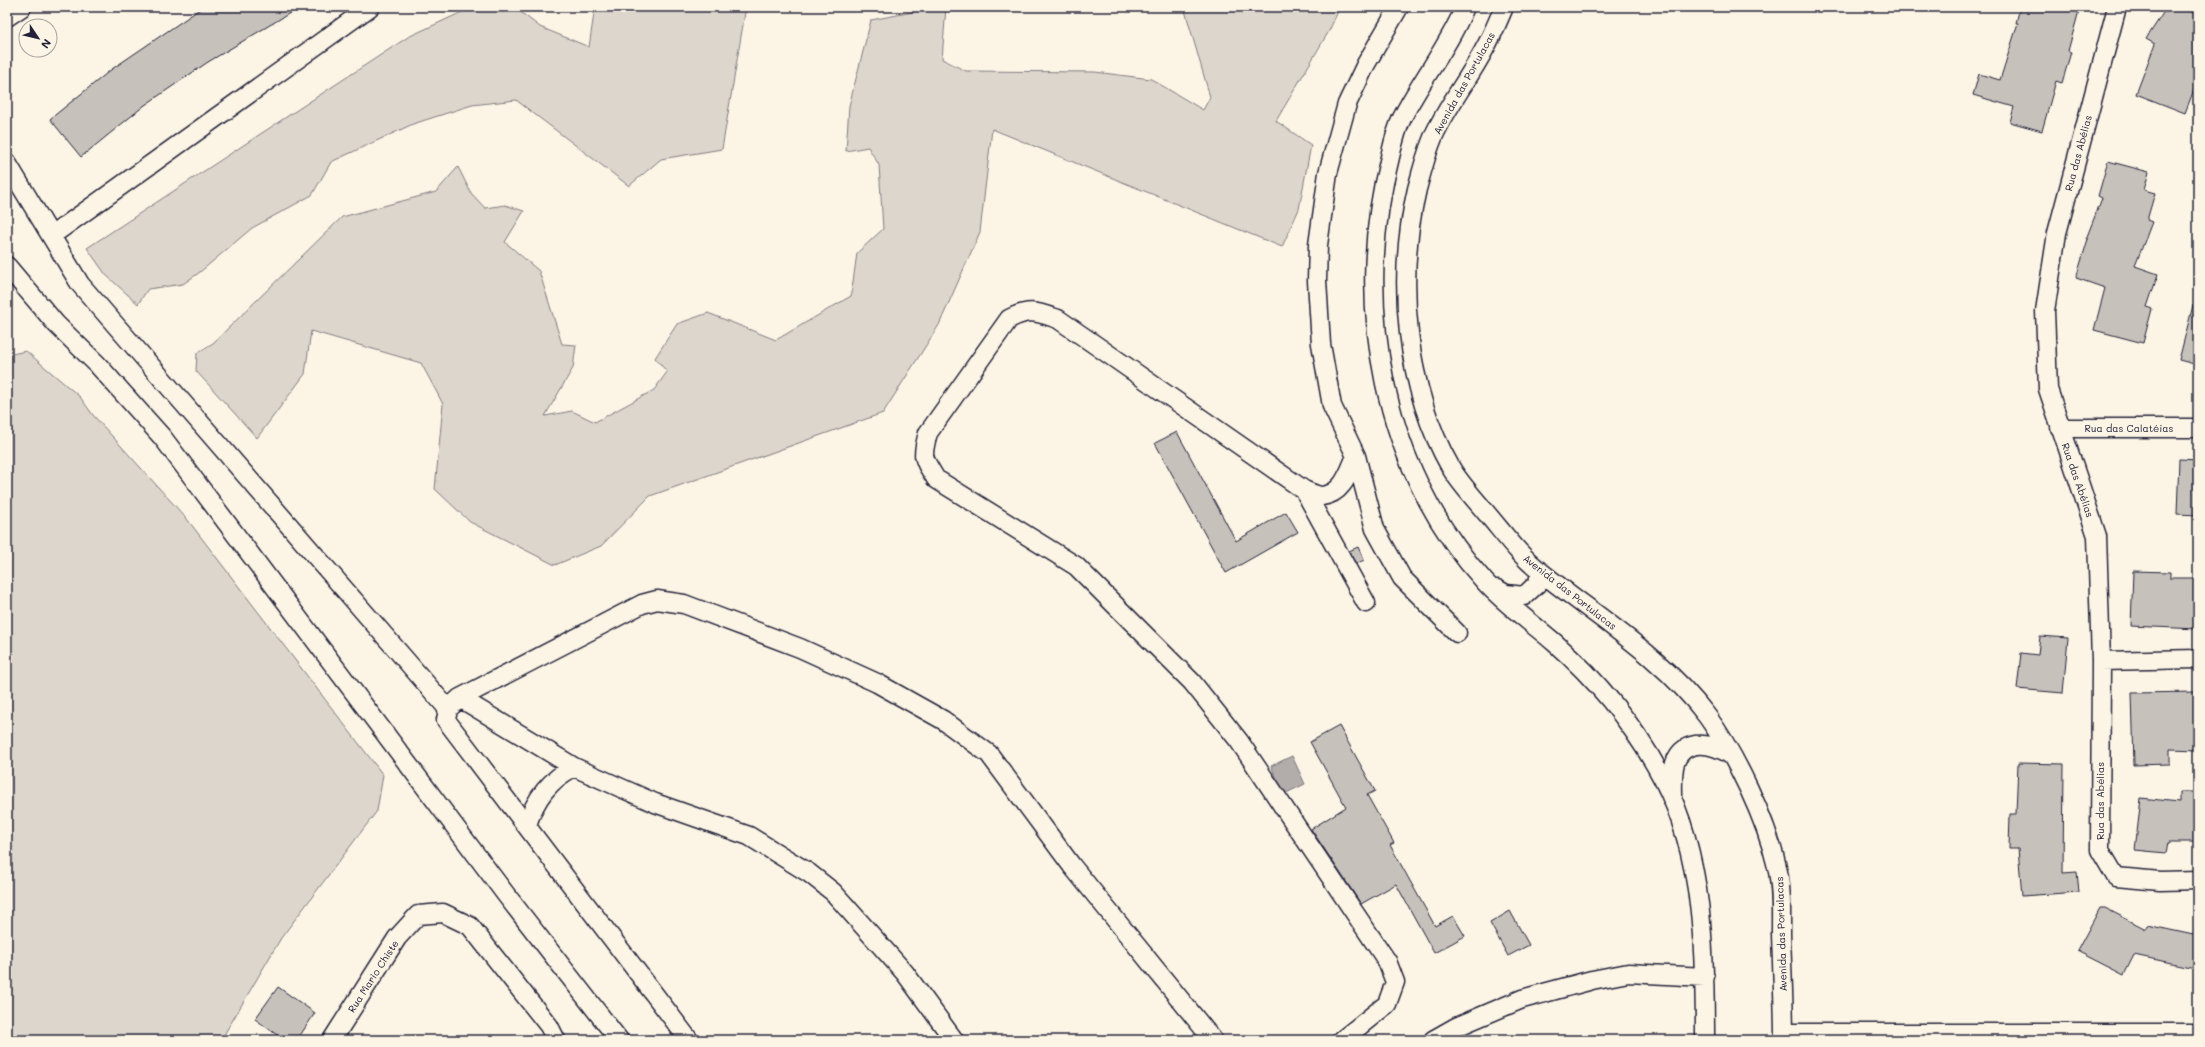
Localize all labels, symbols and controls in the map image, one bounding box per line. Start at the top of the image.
north arrow [18,18,58,58]
street label: Avenida das Portulacas [1430,29,1498,137]
text: N [38,36,55,52]
street label: Rua das Abélias [2061,113,2095,193]
street label: Rua das Calatéias [2085,421,2174,435]
street label: Rua das Abélias [2059,441,2097,519]
street label: Avenida das Portulacas [1520,551,1620,633]
street label: Rua das Abélias [2093,762,2107,840]
street label: Avenida das Portulacas [1772,876,1790,992]
street label: Rua Mario Chiste [344,937,402,1015]

